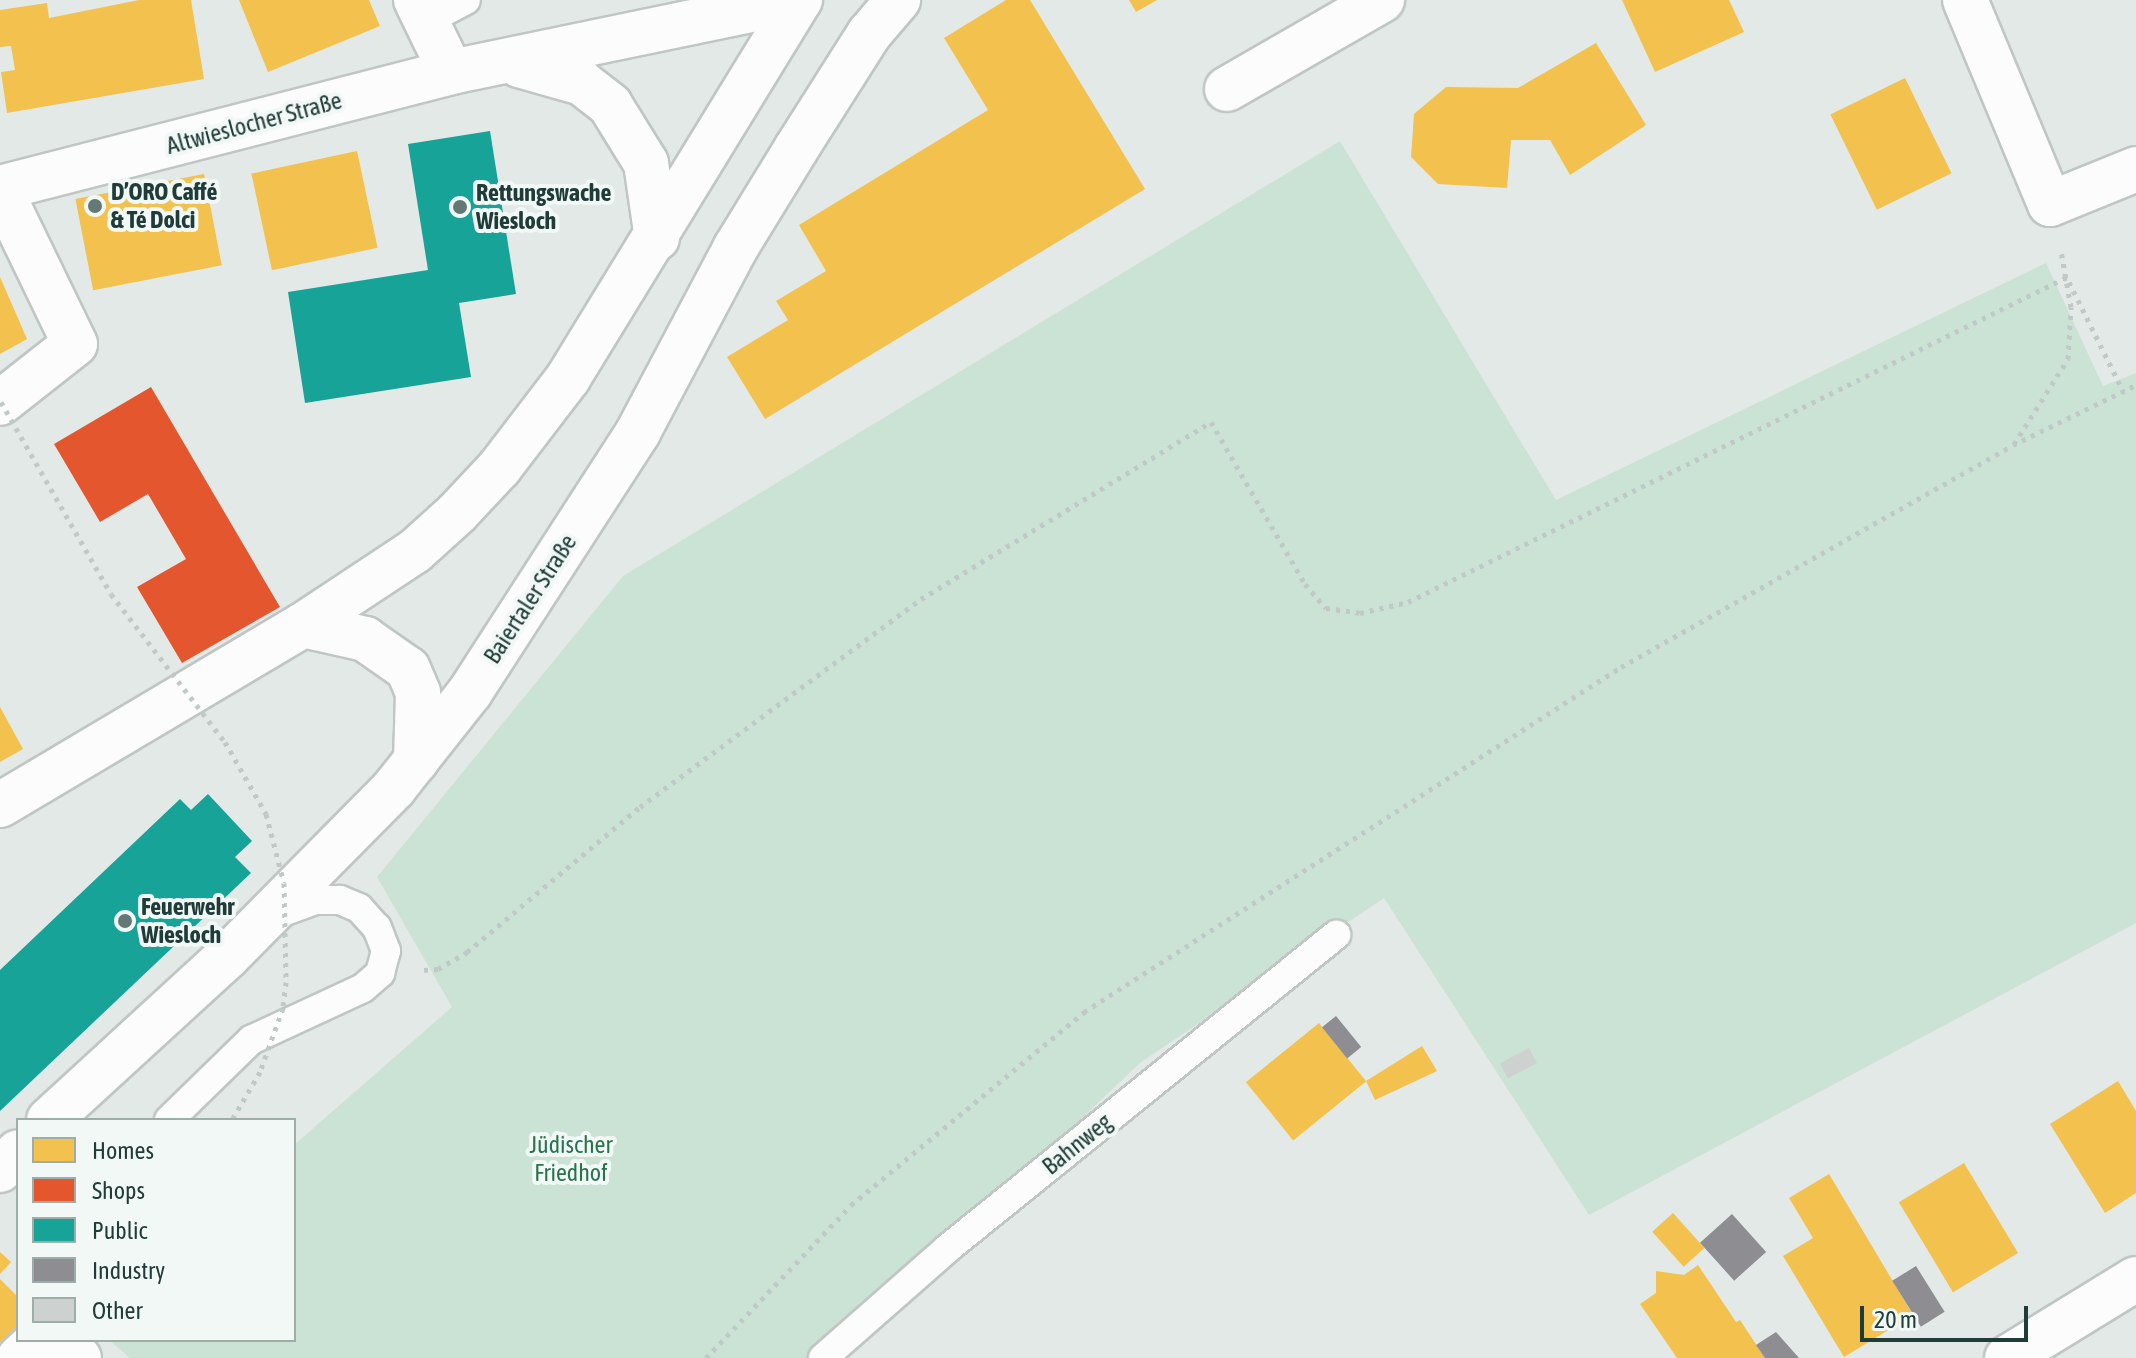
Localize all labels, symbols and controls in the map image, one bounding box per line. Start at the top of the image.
street label: Altwieslocher Straße [163,86,345,160]
place label: D’ORO Caffé & Té Dolci [111,178,217,234]
place label: Rettungswache Wiesloch [476,179,611,235]
marker: D’ORO Caffé & Té Dolci [86,197,104,215]
marker: Rettungswache Wiesloch [451,198,469,216]
street label: Baiertaler Straße [478,529,582,669]
place label: Feuerwehr Wiesloch [141,893,234,949]
marker: Feuerwehr Wiesloch [116,912,134,930]
street label: Bahnweg [1036,1107,1118,1181]
legend [16,1118,296,1342]
park label: Jüdischer Friedhof [529,1131,613,1187]
text: Homes [92,1137,154,1164]
text: Shops [92,1177,145,1204]
text: Public [92,1217,148,1244]
text: Industry [92,1257,165,1284]
scale bar [1864,1290,2032,1340]
text: Other [92,1297,143,1324]
text: 20 m [1874,1306,1917,1333]

